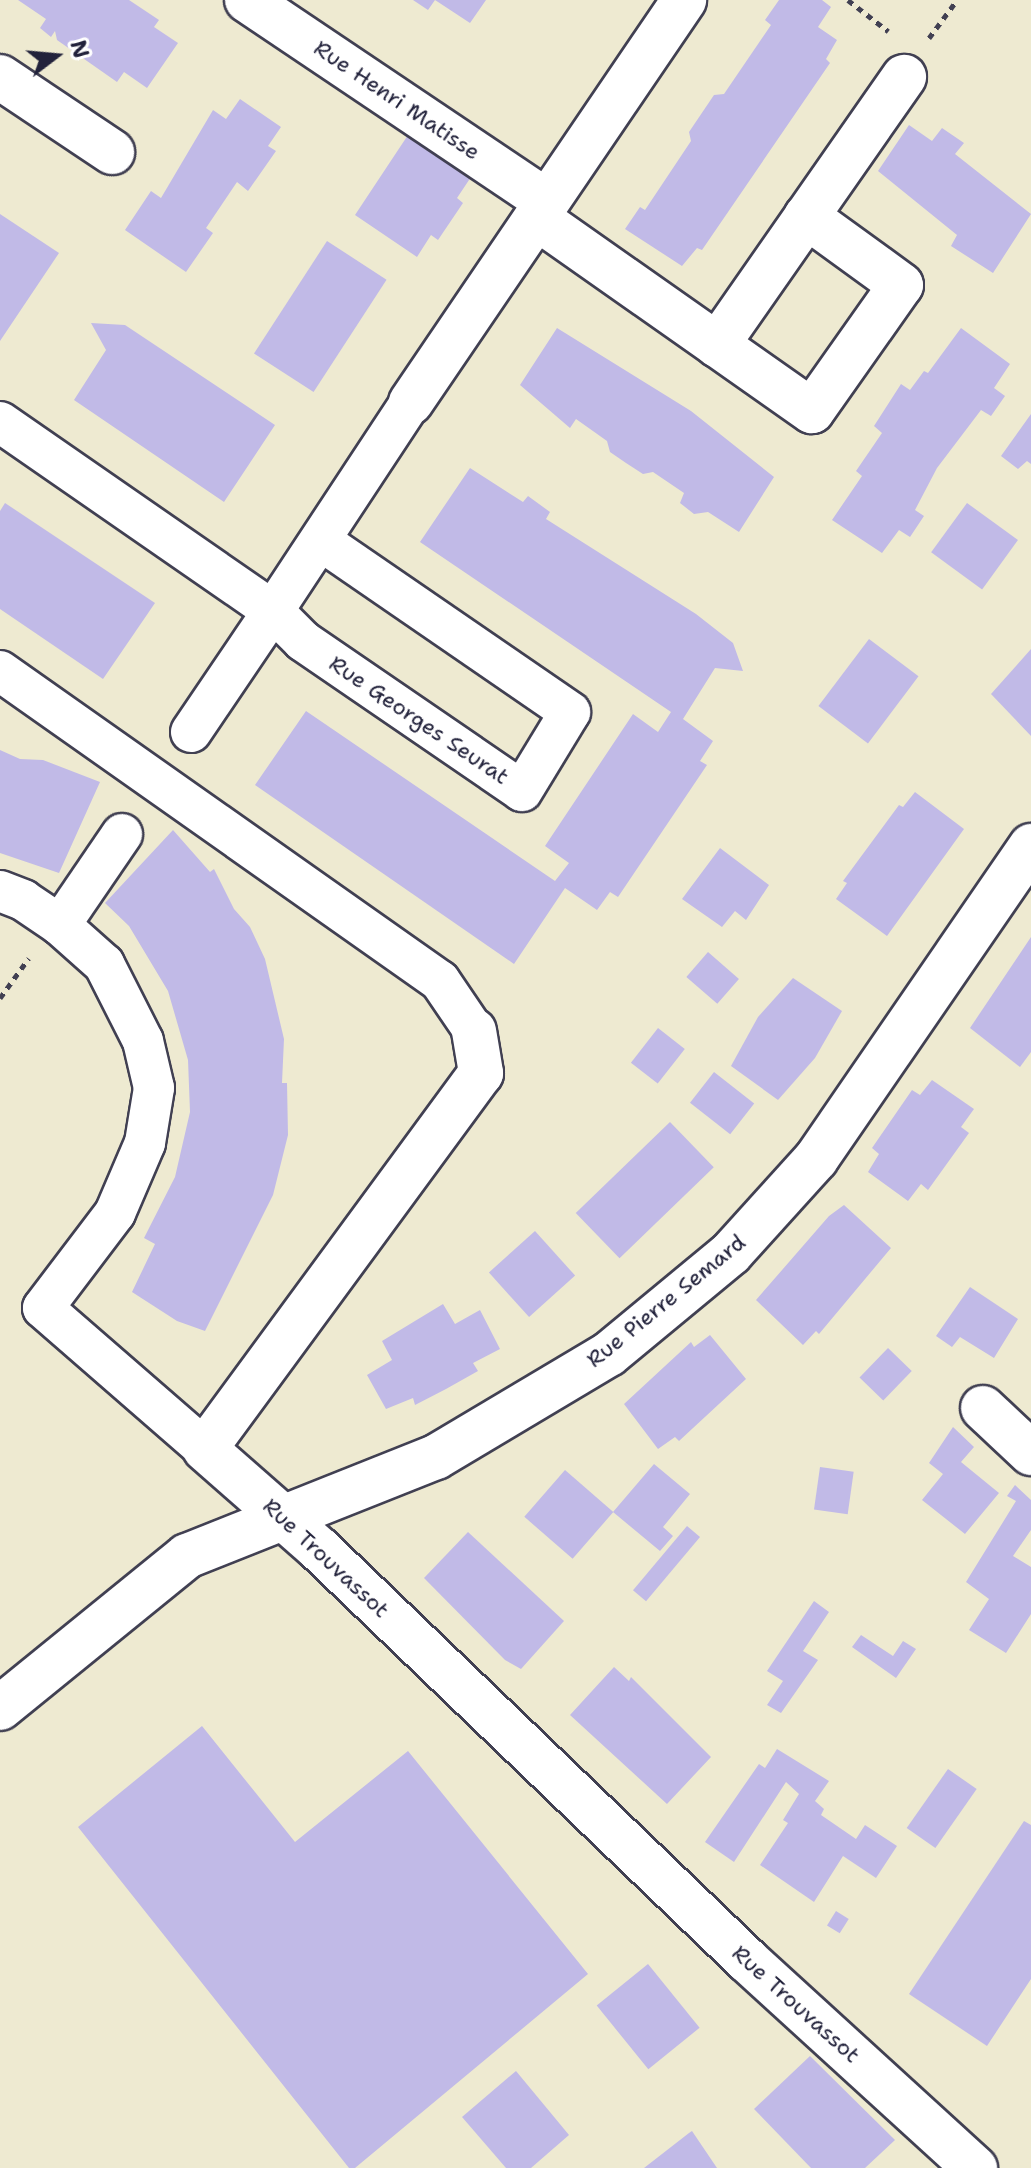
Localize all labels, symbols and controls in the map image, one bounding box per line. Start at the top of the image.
north arrow [16,16,96,96]
street label: Rue Henri Matisse [309,35,485,165]
text: N [63,37,96,62]
street label: Rue Georges Seurat [324,650,514,790]
street label: Rue Pierre Semard [581,1229,751,1373]
street label: Rue Trouvassot [257,1493,395,1623]
street label: Rue Trouvassot [727,1940,865,2068]

